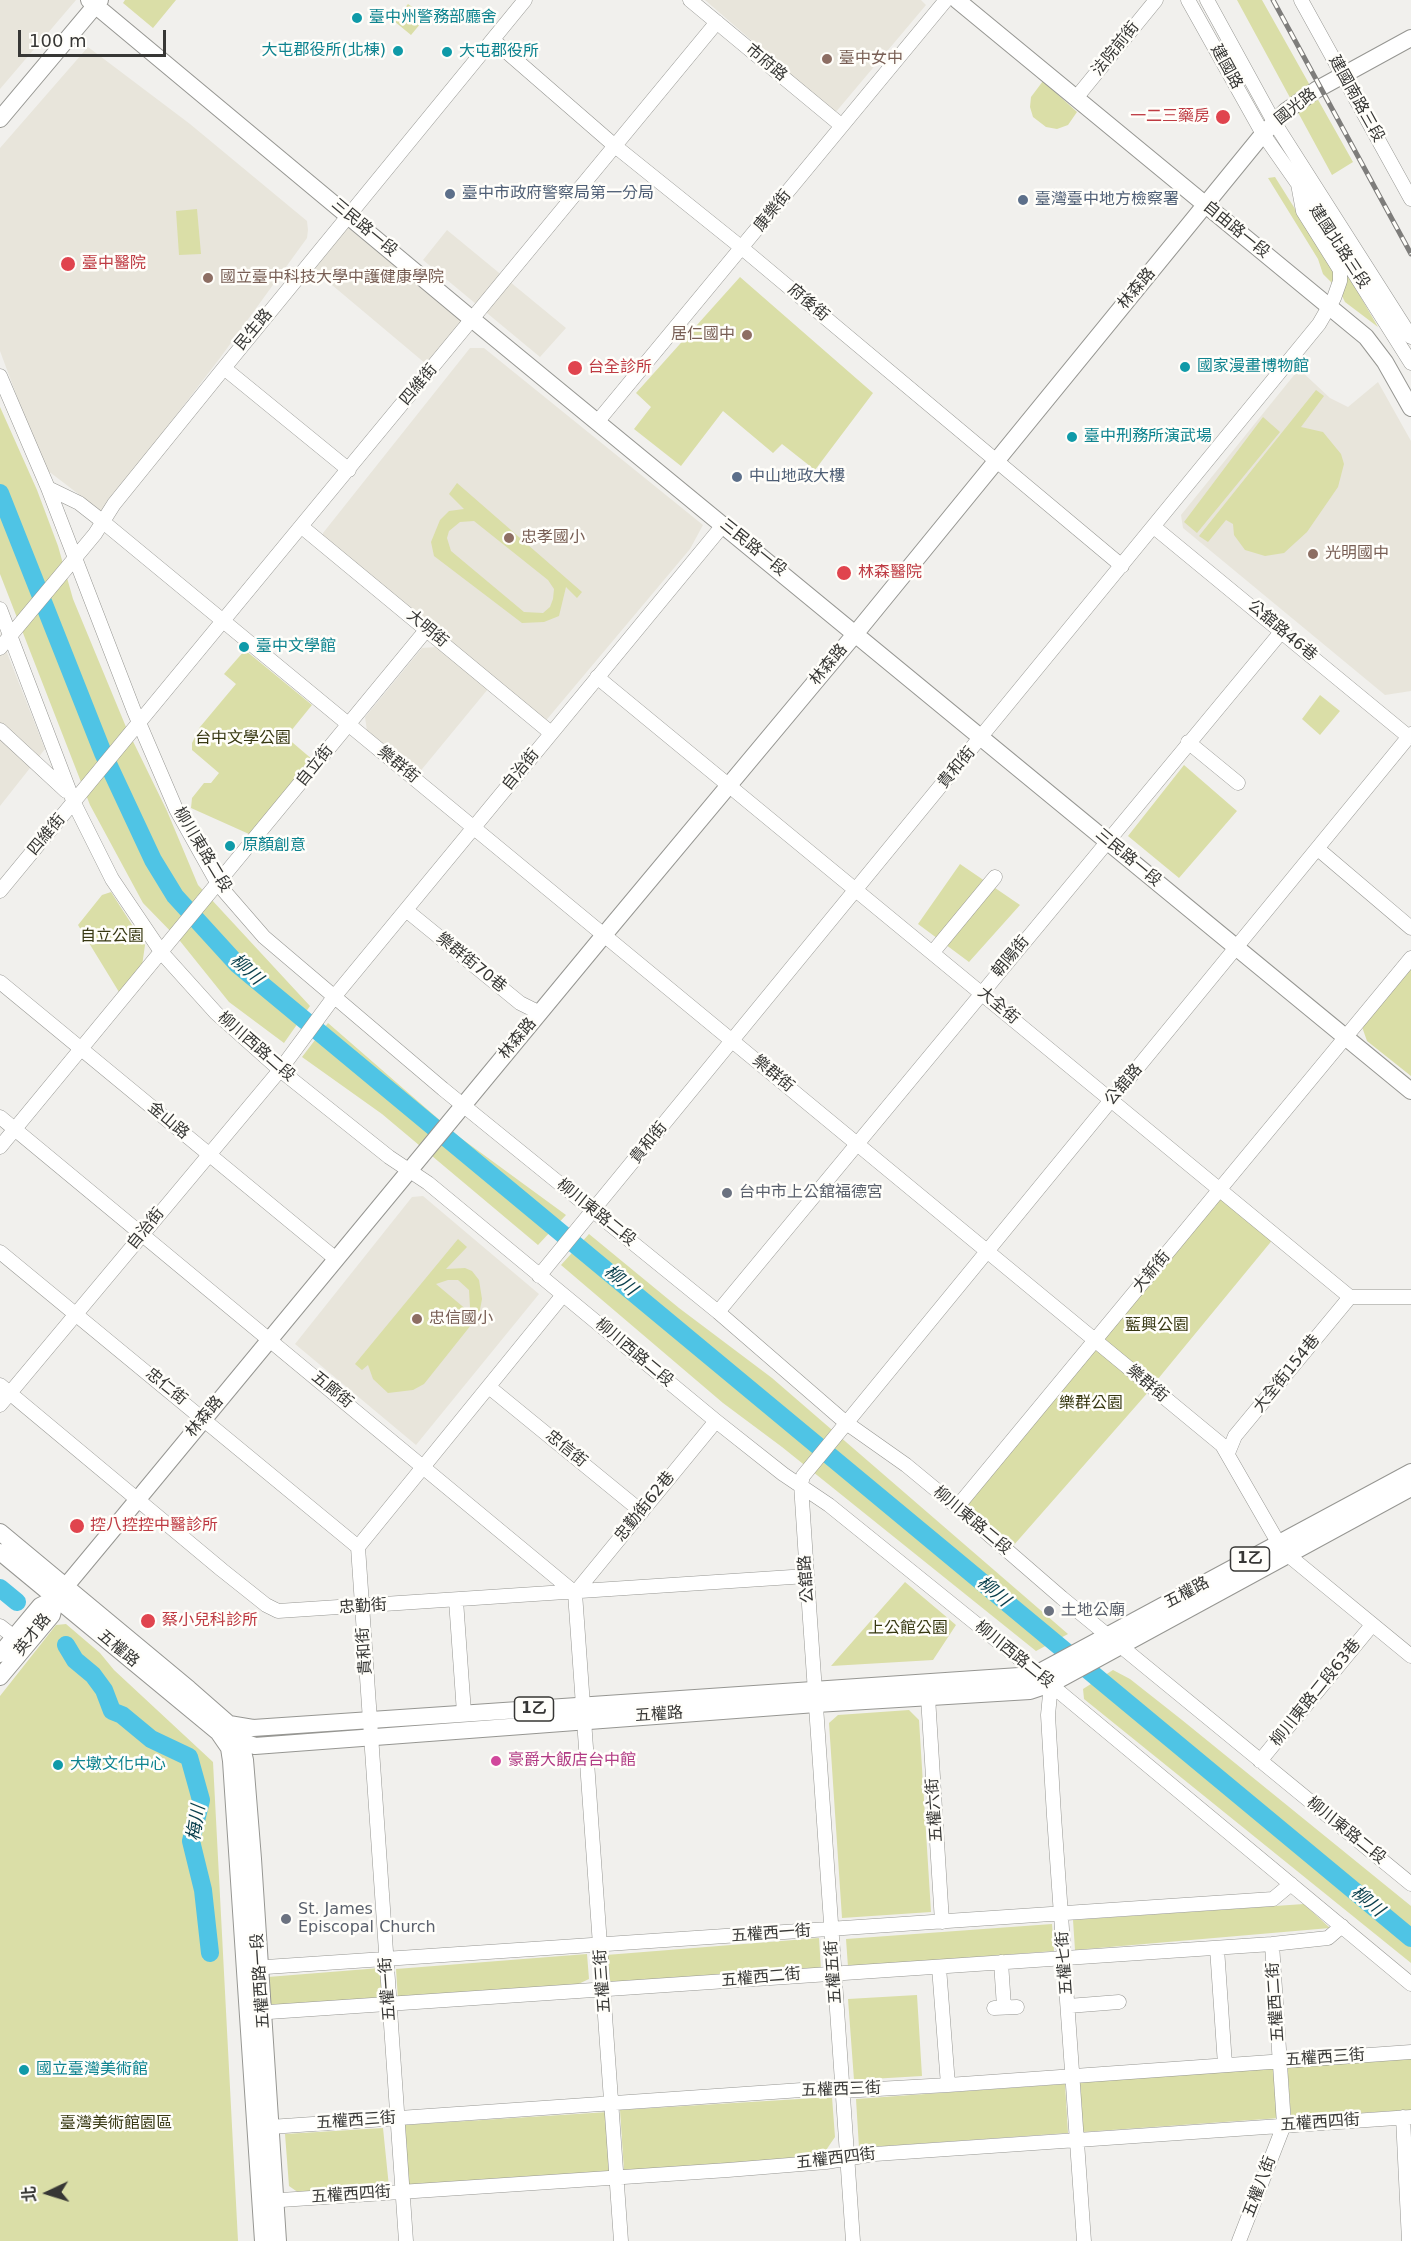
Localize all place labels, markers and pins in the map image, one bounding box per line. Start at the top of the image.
place label: 臺中州警務部廳舍 [369,8,497,28]
marker: 臺中州警務部廳舍 [350,11,364,25]
place label: 大屯郡役所(北棟) [262,41,386,61]
place label: 大屯郡役所 [459,42,539,62]
marker: 大屯郡役所(北棟) [391,44,405,58]
marker: 大屯郡役所 [440,45,454,59]
place label: 臺中女中 [839,49,903,69]
marker: 臺中女中 [820,52,834,66]
place label: 一二三藥房 [1130,107,1210,127]
marker: 一二三藥房 [1214,108,1232,126]
place label: 臺中市政府警察局第一分局 [462,184,654,204]
marker: 臺中市政府警察局第一分局 [443,187,457,201]
place label: 臺灣臺中地方檢察署 [1035,190,1179,210]
marker: 臺灣臺中地方檢察署 [1016,193,1030,207]
place label: 臺中醫院 [82,254,146,274]
marker: 臺中醫院 [59,255,77,273]
place label: 國立臺中科技大學中護健康學院 [220,268,444,288]
marker: 國立臺中科技大學中護健康學院 [201,271,215,285]
place label: 居仁國中 [671,325,735,345]
marker: 居仁國中 [740,328,754,342]
place label: 國家漫畫博物館 [1197,357,1309,377]
place label: 台全診所 [588,358,652,378]
marker: 台全診所 [566,359,584,377]
marker: 國家漫畫博物館 [1178,360,1192,374]
place label: 臺中刑務所演武場 [1084,427,1212,447]
marker: 臺中刑務所演武場 [1065,430,1079,444]
place label: 中山地政大樓 [749,467,845,487]
marker: 中山地政大樓 [730,470,744,484]
place label: 忠孝國小 [521,528,585,548]
marker: 忠孝國小 [502,531,516,545]
place label: 光明國中 [1325,544,1389,564]
marker: 光明國中 [1306,547,1320,561]
place label: 林森醫院 [858,563,922,583]
marker: 林森醫院 [835,564,853,582]
place label: 臺中文學館 [256,637,336,657]
marker: 臺中文學館 [237,640,251,654]
place label: 原顏創意 [242,836,306,856]
marker: 原顏創意 [223,839,237,853]
place label: 台中市上公舘福德宮 [739,1183,883,1203]
marker: 台中市上公舘福德宮 [720,1186,734,1200]
place label: 忠信國小 [429,1309,493,1329]
marker: 忠信國小 [410,1312,424,1326]
place label: 控八控控中醫診所 [90,1516,218,1536]
marker: 控八控控中醫診所 [68,1517,86,1535]
place label: 土地公廟 [1061,1601,1125,1621]
marker: 土地公廟 [1042,1604,1056,1618]
place label: 蔡小兒科診所 [162,1611,258,1631]
marker: 蔡小兒科診所 [139,1612,157,1630]
place label: 豪爵大飯店台中館 [508,1751,636,1771]
marker: 豪爵大飯店台中館 [489,1754,503,1768]
place label: 大墩文化中心 [70,1755,166,1775]
marker: 大墩文化中心 [51,1758,65,1772]
place label: St. James Episcopal Church [298,1900,436,1938]
marker: St. James Episcopal Church [279,1912,293,1926]
place label: 國立臺灣美術館 [36,2060,148,2080]
marker: 國立臺灣美術館 [17,2063,31,2077]

